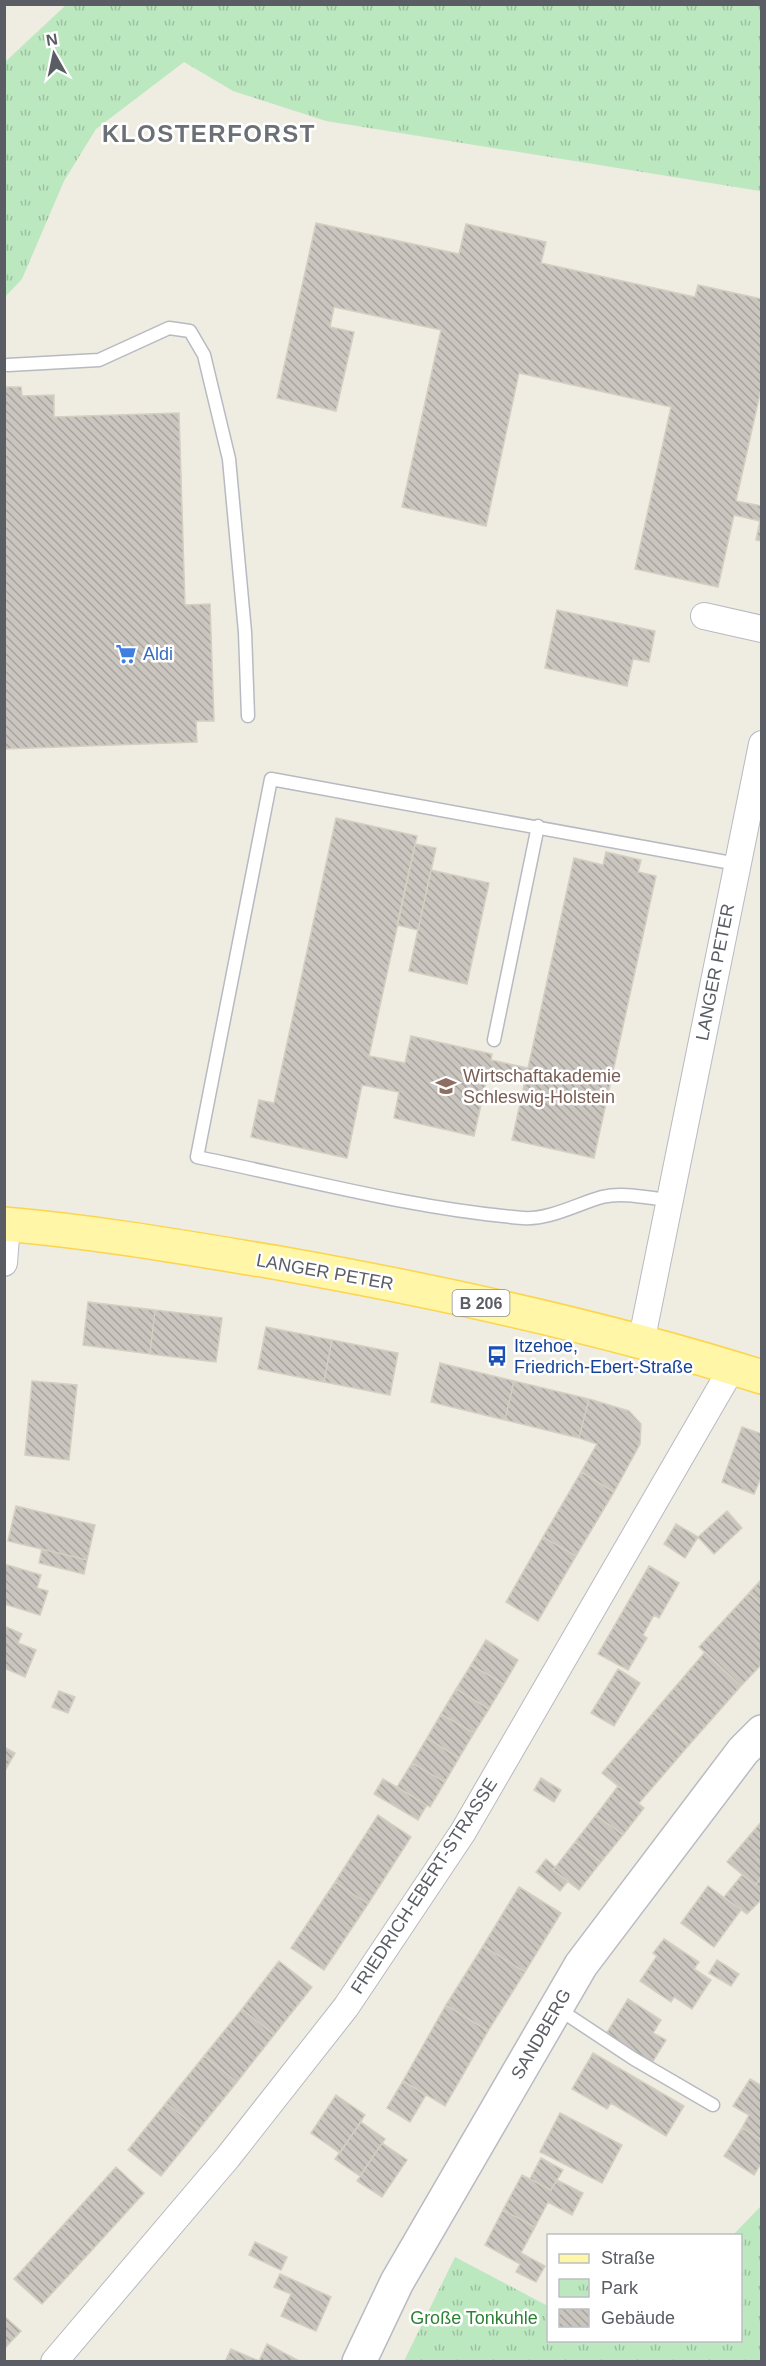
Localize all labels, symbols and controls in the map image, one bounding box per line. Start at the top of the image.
north arrow [24,24,84,84]
text: N [45,30,59,49]
district label: KLOSTERFORST [102,120,316,147]
supermarket icon: Aldi [114,642,138,666]
place label: Aldi [143,644,173,664]
street label: LANGER PETER [692,902,738,1042]
place label: Wirtschaftakademie Schleswig-Holstein [463,1066,621,1107]
school or university icon: Wirtschaftakademie Schleswig-Holstein [434,1074,458,1098]
street label: LANGER PETER [255,1250,395,1294]
road number: B 206 [452,1290,510,1316]
place label: Itzehoe, Friedrich-Ebert-Straße [514,1336,693,1377]
bus stop icon: Itzehoe, Friedrich-Ebert-Straße [485,1344,509,1368]
street label: FRIEDRICH-EBERT-STRASSE [347,1775,501,1997]
street label: SANDBERG [507,1985,575,2083]
legend [547,2234,742,2342]
text: Straße [601,2248,655,2268]
text: Park [601,2278,639,2298]
park label: Große Tonkuhle [410,2308,538,2328]
text: Gebäude [601,2308,675,2328]

